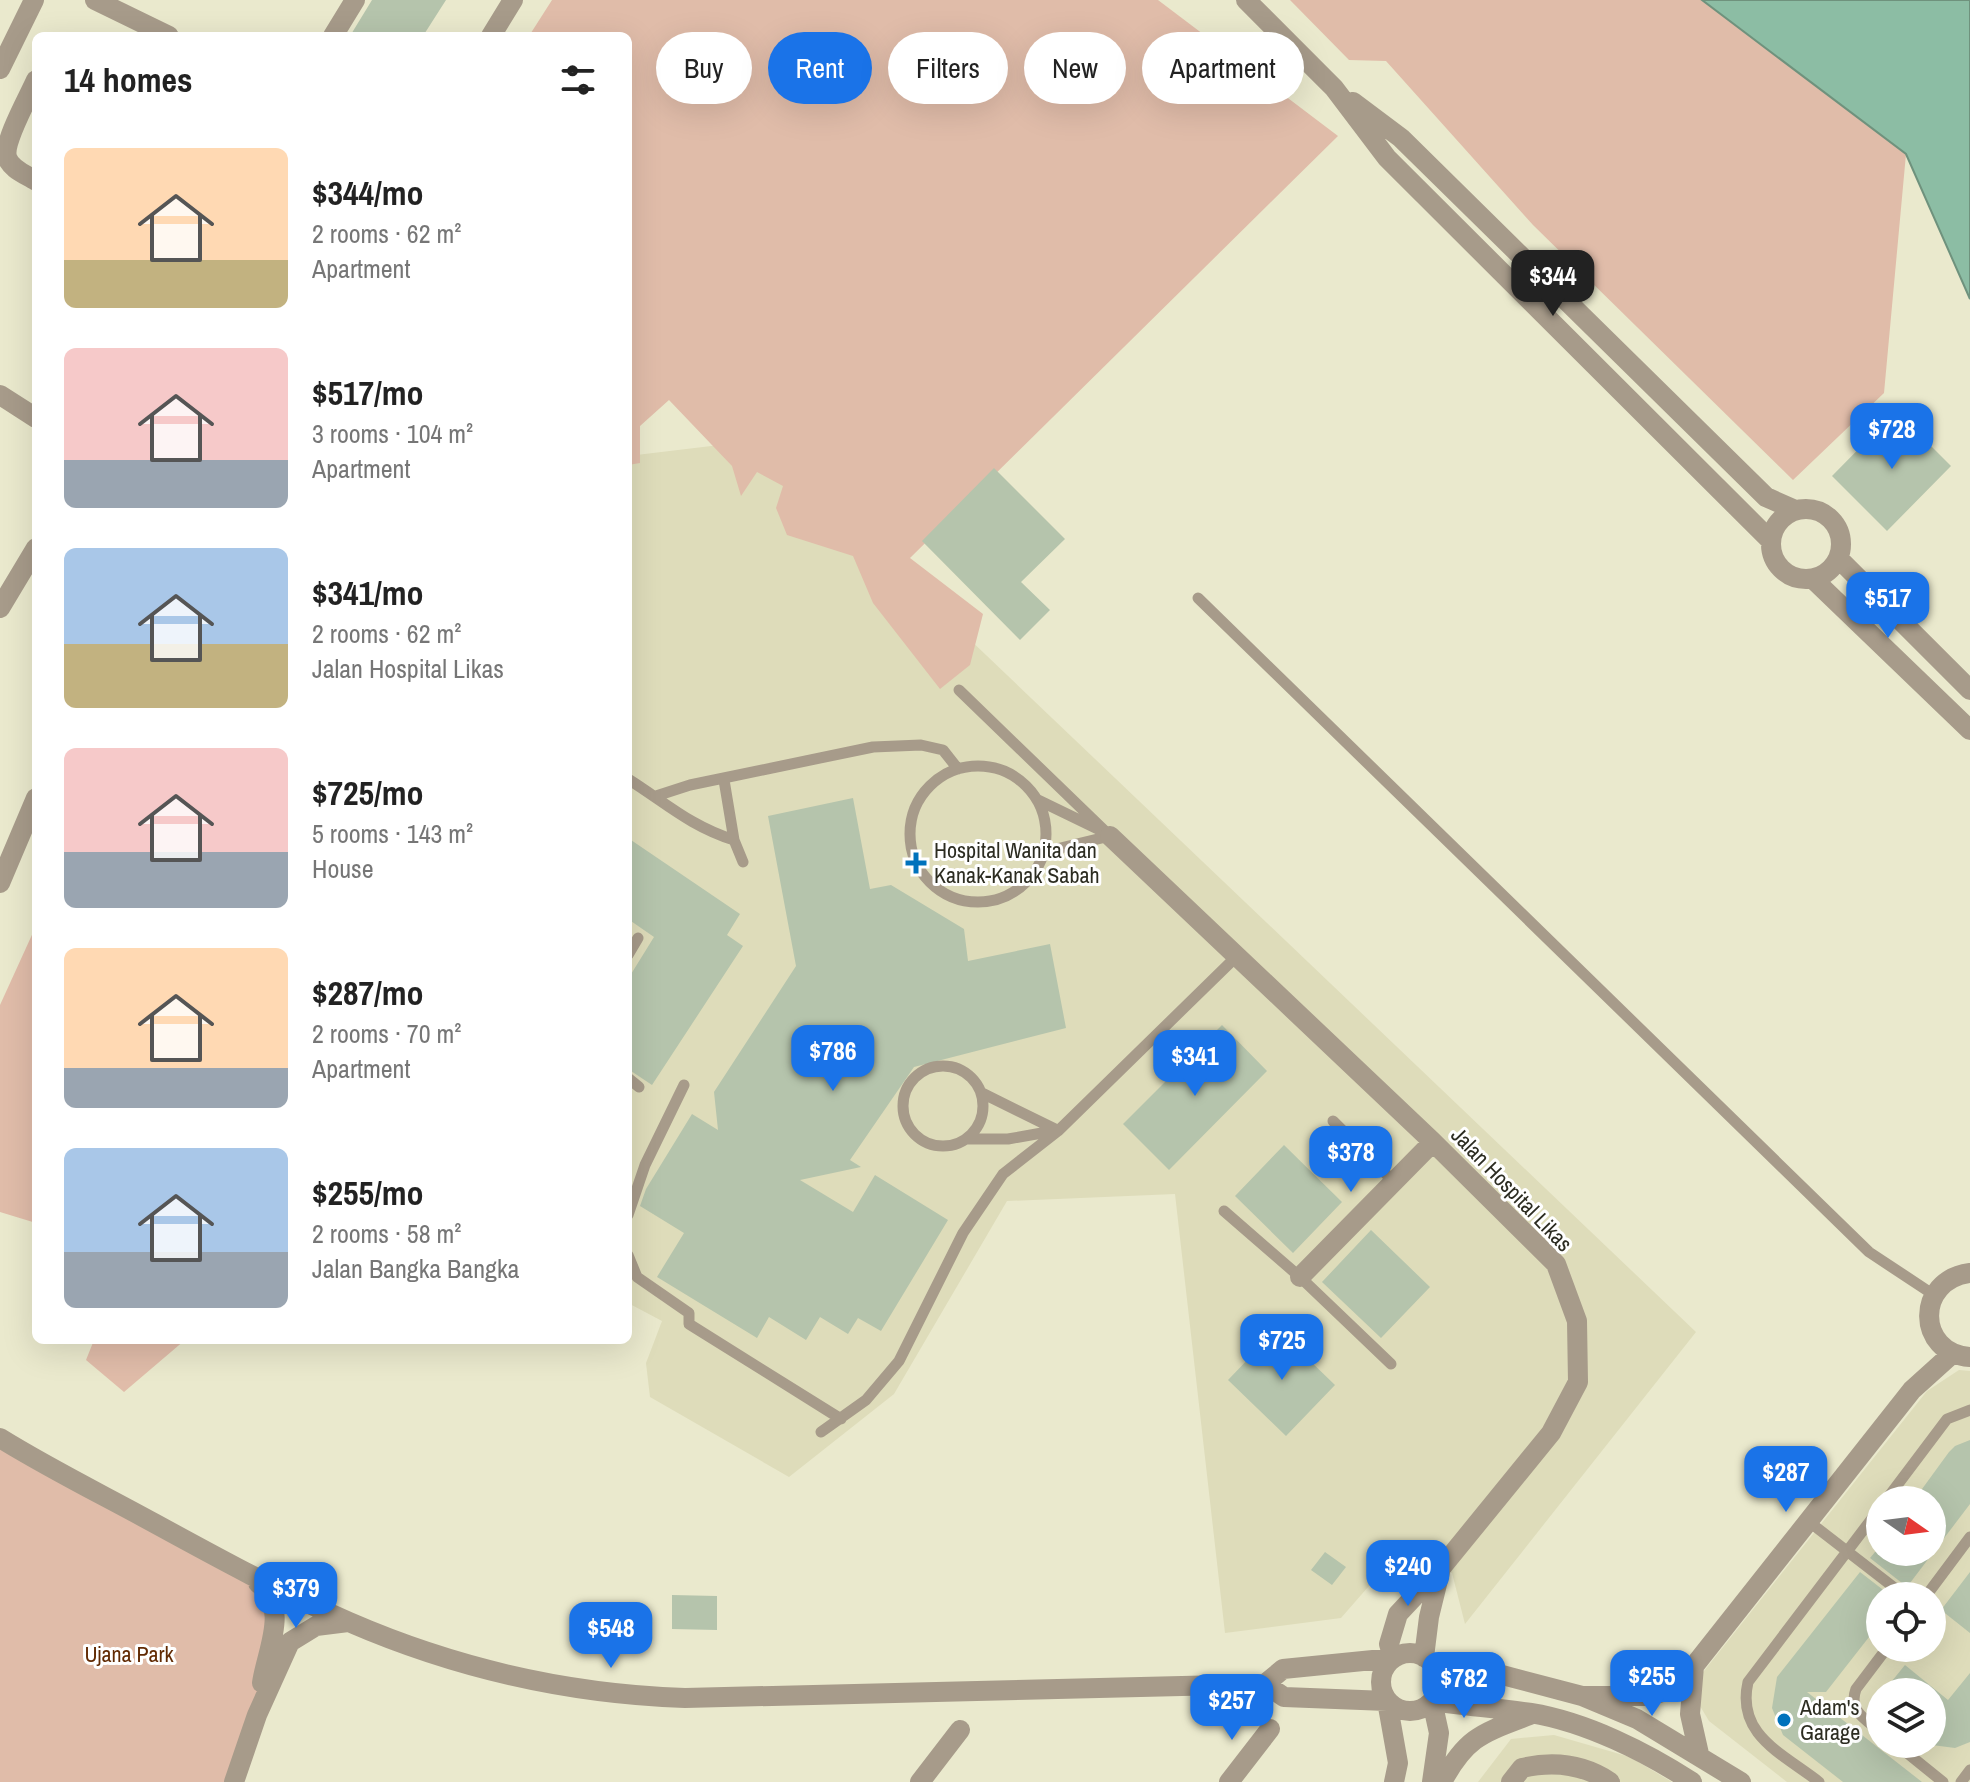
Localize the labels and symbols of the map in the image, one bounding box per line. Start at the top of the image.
pin: $344 [1506,250,1600,318]
pin: $728 [1845,403,1939,471]
pin: $517 [1841,572,1935,640]
place label: Hospital Wanita dan Kanak-Kanak Sabah [934,835,1100,890]
marker: Hospital Wanita dan Kanak-Kanak Sabah [905,852,927,874]
pin: $786 [786,1025,880,1093]
pin: $341 [1148,1030,1242,1098]
street label: Jalan Hospital Likas [1445,1120,1579,1258]
pin: $378 [1304,1126,1398,1194]
pin: $725 [1235,1314,1329,1382]
pin: $287 [1739,1446,1833,1514]
north arrow [1866,1486,1946,1566]
pin: $240 [1361,1540,1455,1608]
pin: $379 [249,1562,343,1630]
pin: $548 [564,1602,658,1670]
park label: Ujana Park [84,1639,175,1669]
pin: $255 [1605,1650,1699,1718]
pin: $782 [1417,1652,1511,1720]
pin: $257 [1185,1674,1279,1742]
place label: Adam's Garage [1799,1692,1860,1747]
marker: Adam's Garage [1775,1711,1793,1729]

